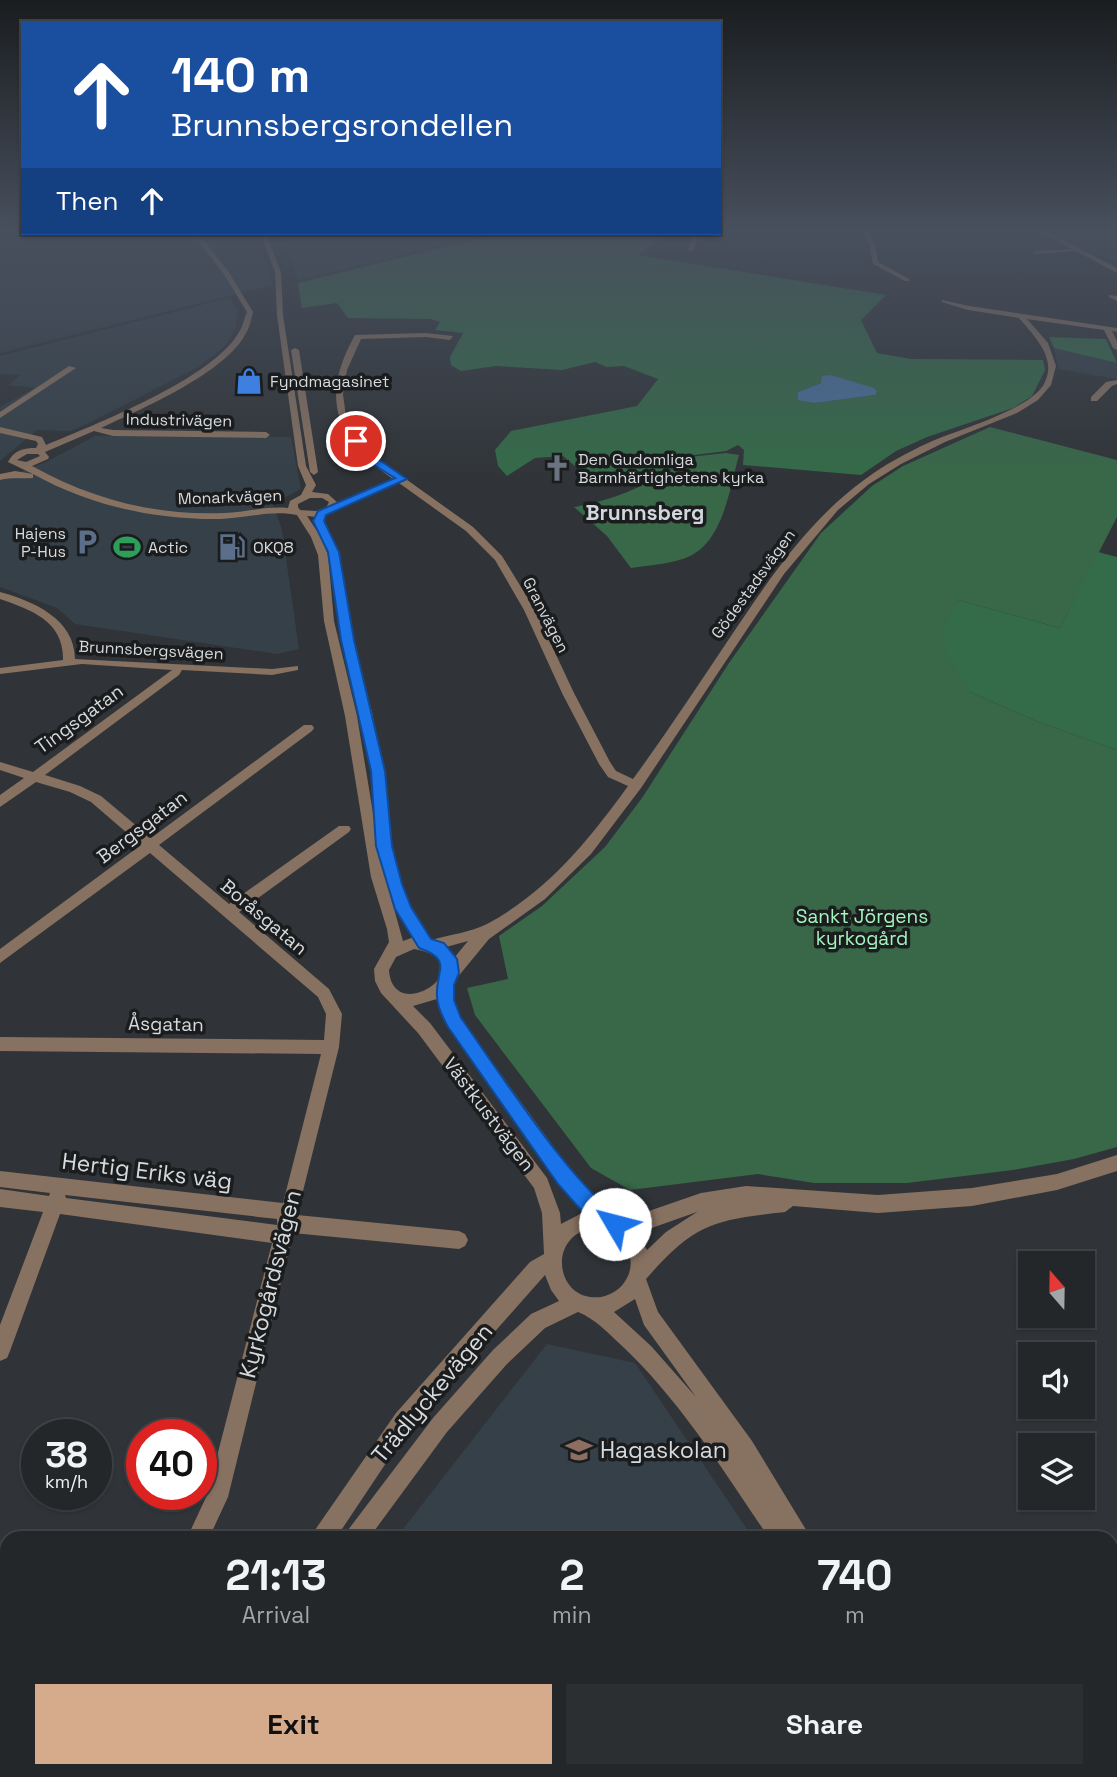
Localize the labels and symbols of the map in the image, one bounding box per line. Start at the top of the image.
shop icon: Fyndmagasinet [234,366,264,396]
place label: Fyndmagasinet [270,371,389,392]
street label: Industrivägen [126,409,232,431]
pin [326,411,386,471]
place label: Den Gudomliga Barmhärtighetens kyrka [578,449,764,488]
church icon: Den Gudomliga Barmhärtighetens kyrka [542,453,572,483]
street label: Monarkvägen [178,485,282,509]
district label: Brunnsberg [586,499,704,526]
place label: Hajens P-Hus [15,523,66,562]
street label: Gödestadsvägen [706,525,800,643]
parking icon: Hajens P-Hus [72,527,102,557]
sports icon: Actic [112,532,142,562]
fuel station icon: OKQ8 [217,532,247,562]
place label: Actic [148,537,188,558]
place label: OKQ8 [253,537,294,558]
street label: Granvägen [518,574,574,656]
street label: Brunnsbergsvägen [78,636,224,664]
street label: Tingsgatan [30,679,128,759]
street label: Bergsgatan [92,785,192,869]
street label: Boråsgatan [215,873,313,961]
park label: Sankt Jörgens kyrkogård [796,904,928,951]
street label: Åsgatan [128,1011,204,1037]
street label: Västkustvägen [438,1052,540,1176]
street label: Hertig Eriks väg [60,1146,234,1196]
street label: Kyrkogårdsvägen [232,1187,308,1381]
position arrow [578,1187,652,1261]
north arrow [1018,1251,1096,1328]
street label: Trädlyckevägen [365,1317,499,1469]
speed limit sign: 40 [126,1419,217,1510]
school or university icon: Hagaskolan [564,1435,594,1465]
place label: Hagaskolan [600,1435,727,1465]

